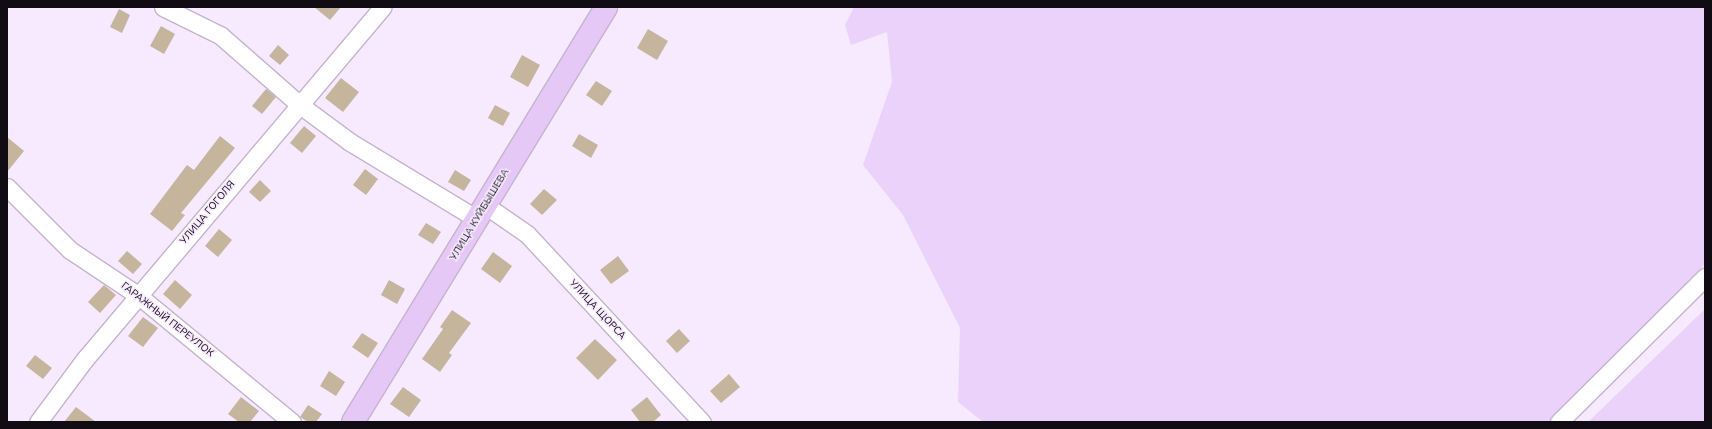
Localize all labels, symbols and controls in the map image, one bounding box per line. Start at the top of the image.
street label: УЛИЦА КУЙБЫШЕВА [448,167,512,263]
street label: УЛИЦА ГОГОЛЯ [178,179,238,247]
street label: УЛИЦА ЩОРСА [566,278,628,342]
street label: ГАРАЖНЫЙ ПЕРЕУЛОК [118,280,216,360]

